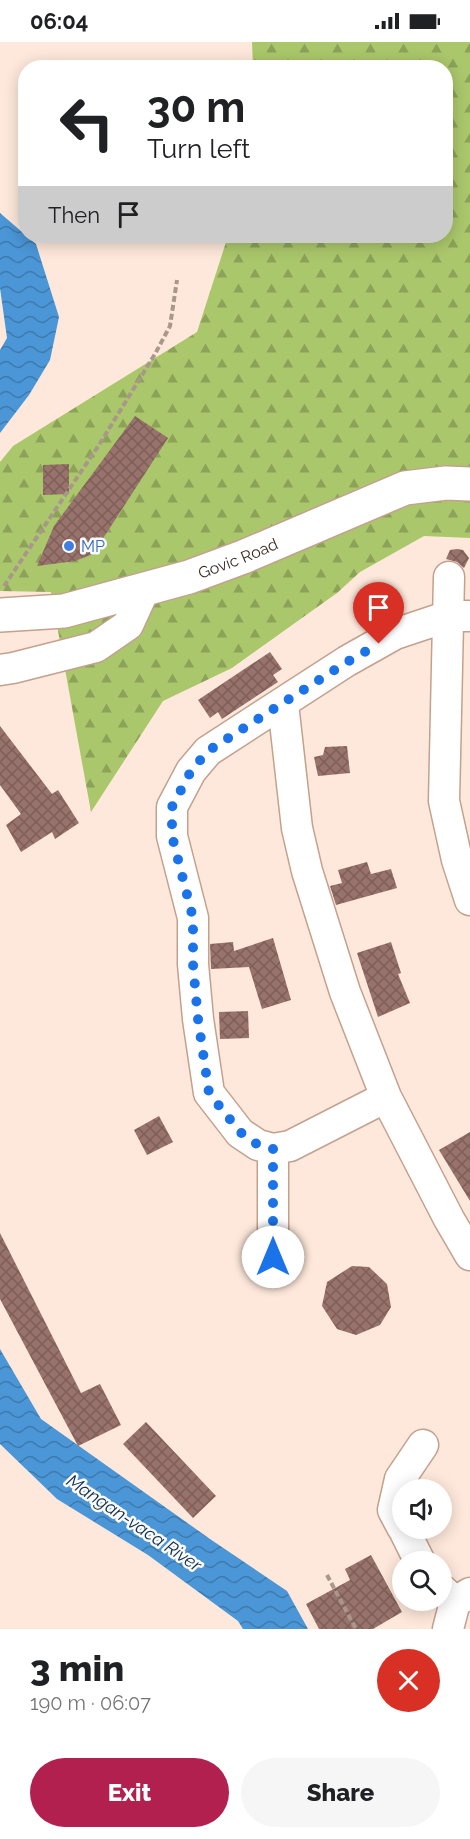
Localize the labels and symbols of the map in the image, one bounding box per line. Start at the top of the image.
street label: Govic Road [196,534,281,583]
place label: MP [81,537,105,556]
marker: MP [62,539,76,553]
pin [353,582,404,644]
position arrow [241,1225,305,1289]
water label: Mangan-vaca River [63,1470,206,1576]

